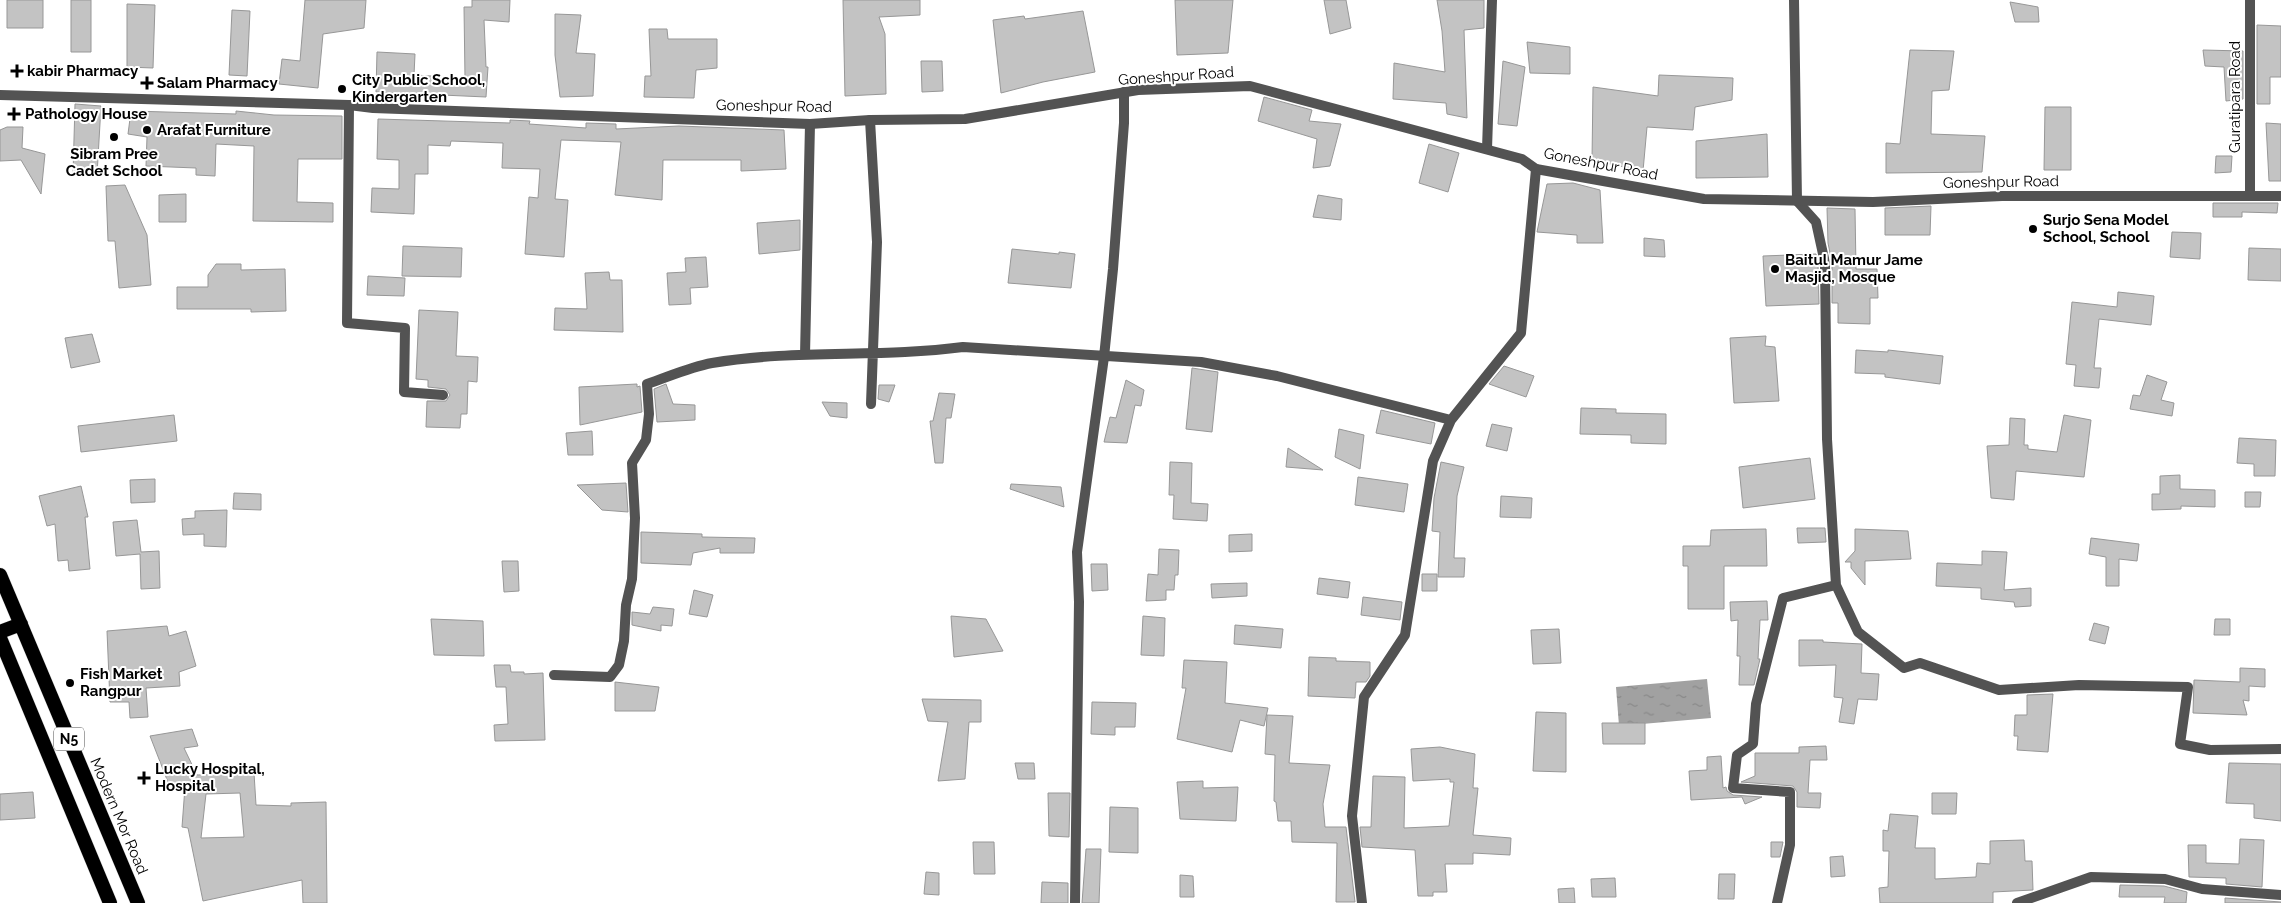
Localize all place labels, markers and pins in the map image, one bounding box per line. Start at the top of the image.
place label: kabir Pharmacy [27,62,139,80]
marker: kabir Pharmacy [11,65,23,77]
place label: City Public School, Kindergarten [352,71,485,106]
place label: Salam Pharmacy [157,74,278,92]
marker: Salam Pharmacy [141,77,153,89]
marker: City Public School, Kindergarten [336,83,348,95]
place label: Pathology House [25,105,147,123]
marker: Pathology House [7,107,21,121]
place label: Arafat Furniture [157,121,271,139]
marker: Arafat Furniture [141,124,153,136]
marker: Sibram Pree Cadet School [108,131,120,143]
place label: Sibram Pree Cadet School [66,145,162,180]
place label: Surjo Sena Model School, School [2043,211,2169,246]
marker: Surjo Sena Model School, School [2027,223,2039,235]
place label: Baitul Mamur Jame Masjid, Mosque [1785,251,1923,286]
marker: Baitul Mamur Jame Masjid, Mosque [1769,263,1781,275]
place label: Fish Market Rangpur [80,665,163,700]
marker: Fish Market Rangpur [64,677,76,689]
place label: Lucky Hospital, Hospital [155,760,265,795]
marker: Lucky Hospital, Hospital [137,771,151,785]

